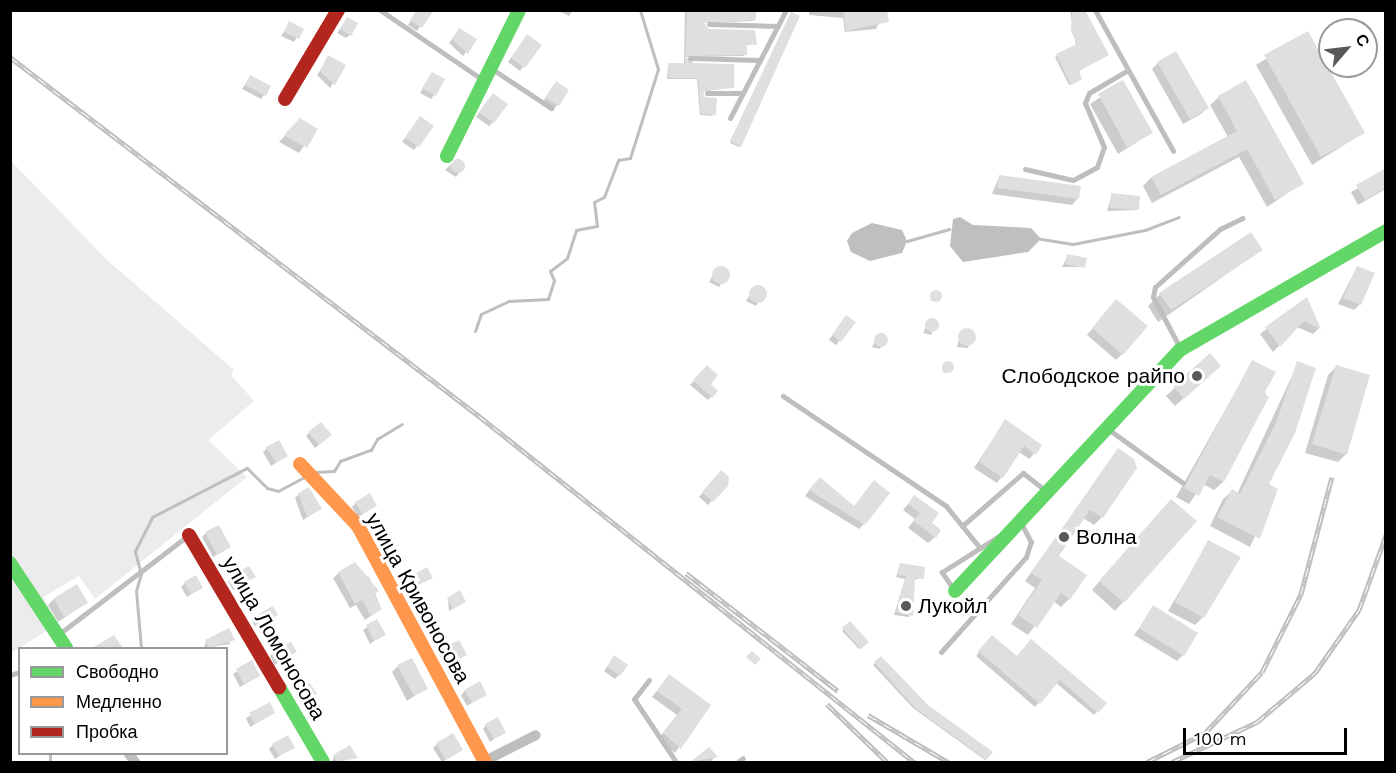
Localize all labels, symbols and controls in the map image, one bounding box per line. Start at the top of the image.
north arrow [1318,18,1378,78]
text: С [1351,31,1374,50]
place label: Слободское райпо [1002,363,1185,389]
marker: Слободское райпо [1190,369,1204,383]
street label: улица Кривоносова [361,508,475,688]
place label: Волна [1076,524,1137,550]
marker: Волна [1057,530,1071,544]
street label: улица Ломоносова [217,552,331,724]
place label: Лукойл [918,593,988,619]
marker: Лукойл [899,599,913,613]
legend [18,647,228,755]
text: Свободно [76,661,159,682]
text: Медленно [76,691,162,712]
scale bar [1186,716,1350,754]
text: Пробка [76,721,138,742]
text: 100 m [1194,728,1247,749]

